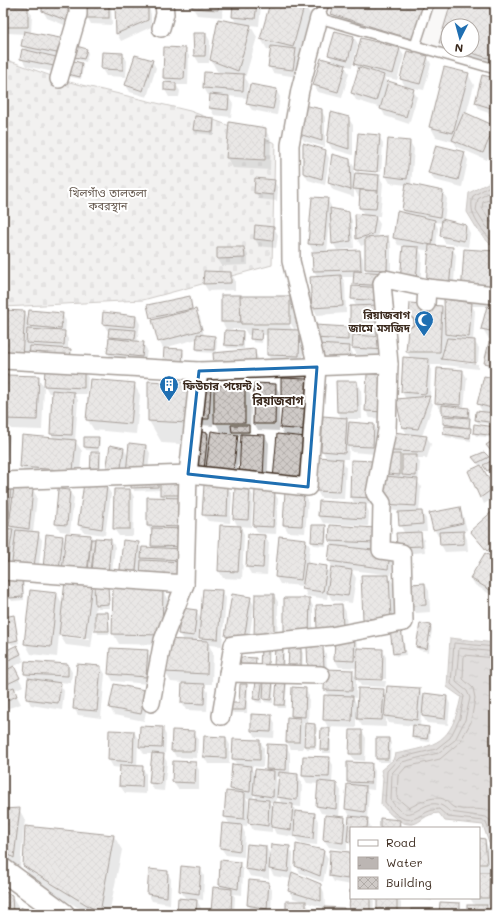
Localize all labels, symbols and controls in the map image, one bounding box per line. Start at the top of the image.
north arrow [440,18,480,58]
text: N [454,41,464,56]
park label: খিলগাঁও তালতলা কবরস্থান [68,185,148,213]
place label: রিয়াজবাগ জামে মসজিদ [348,307,411,335]
mosque icon: রিয়াজবাগ জামে মসজিদ [413,309,435,337]
building icon: ফিউচার পয়েন্ট ১ [158,374,180,402]
place label: ফিউচার পয়েন্ট ১ [182,378,262,393]
district label: রিয়াজবাগ [251,392,304,408]
legend [350,827,480,899]
text: Road [386,834,416,850]
text: Water [386,854,423,870]
text: Building [386,874,432,890]

